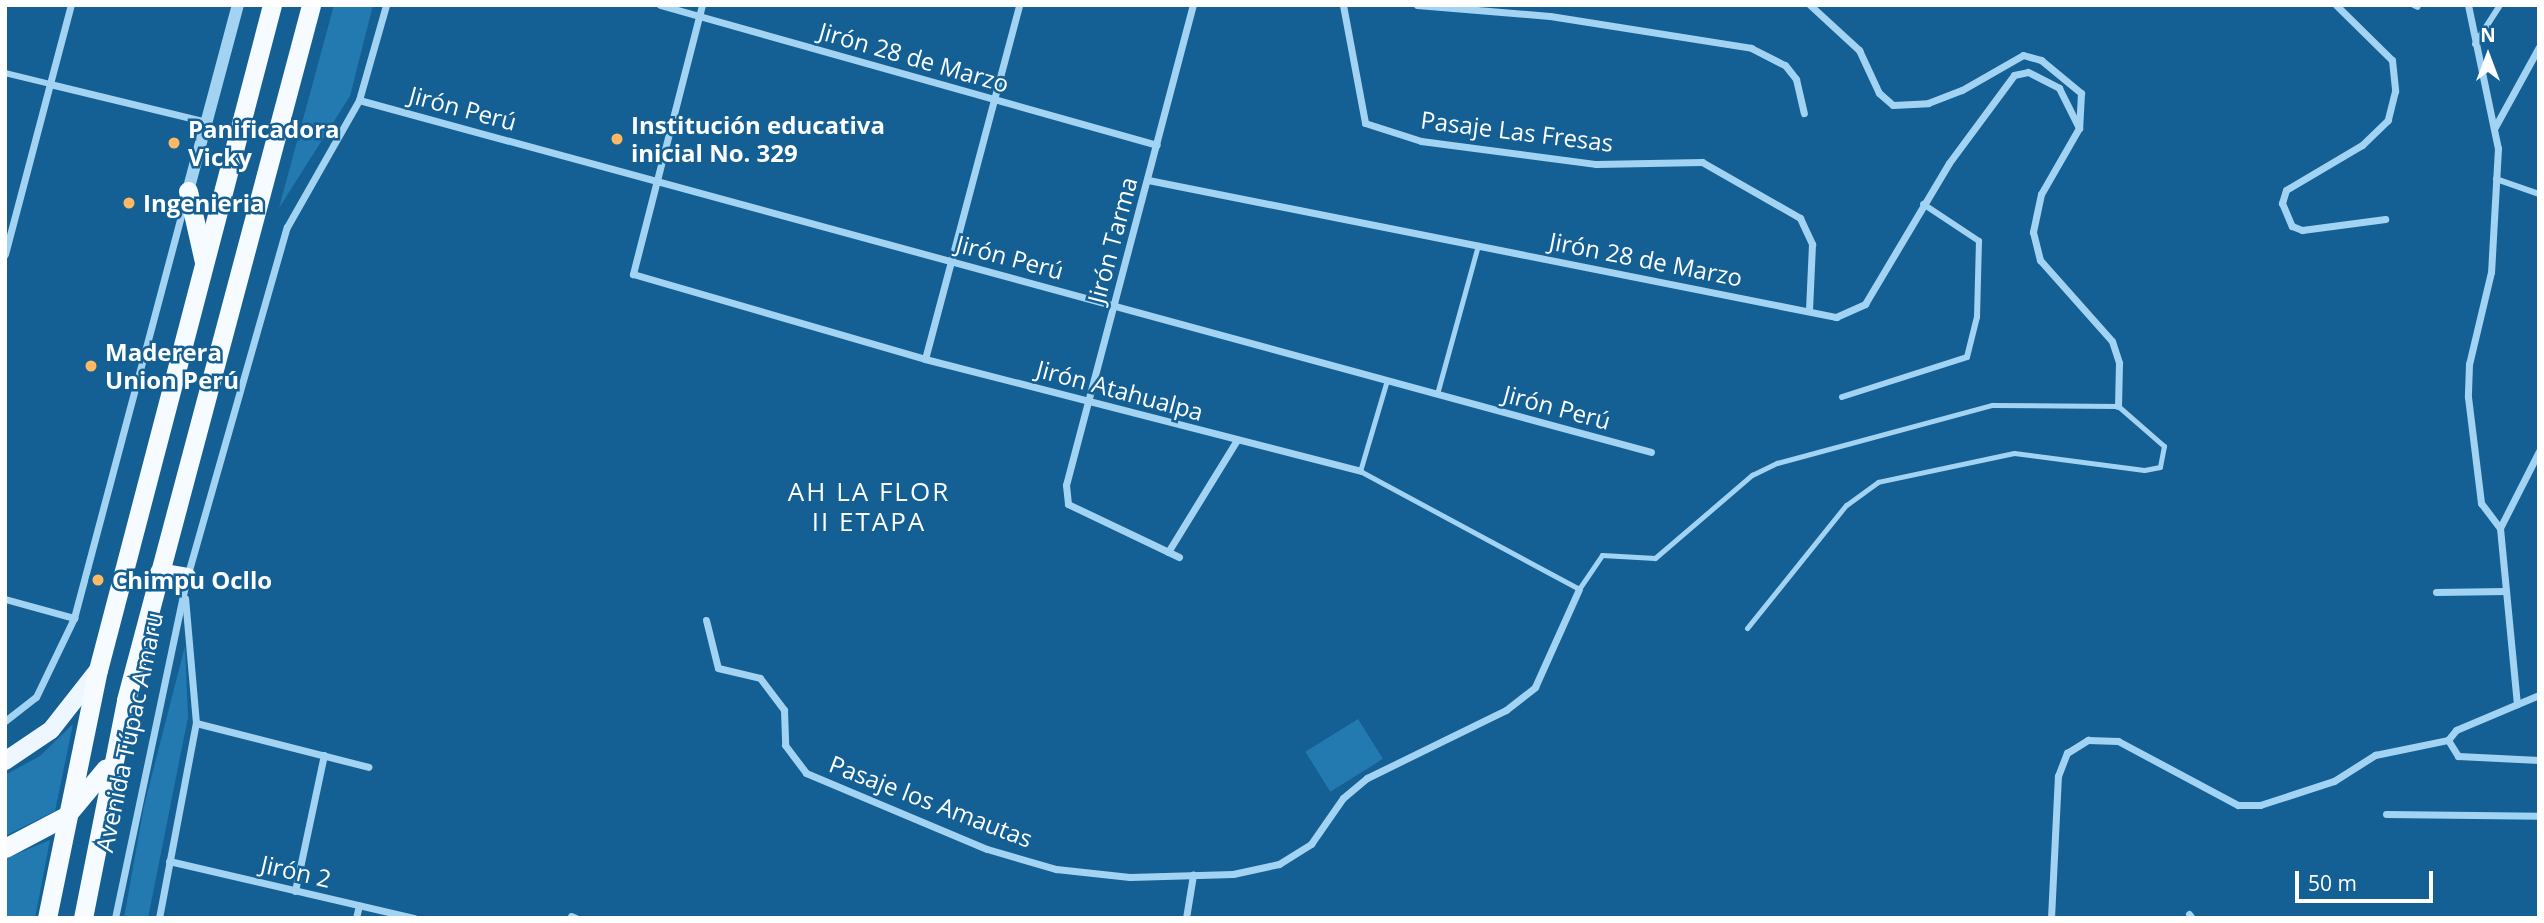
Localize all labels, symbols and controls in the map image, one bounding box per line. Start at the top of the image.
street label: Jirón 28 de Marzo [816,16,1012,98]
north arrow [2453,21,2523,91]
text: N [2480,22,2496,48]
street label: Jirón Perú [406,80,520,136]
street label: Pasaje Las Fresas [1419,105,1615,157]
place label: Institución educativa inicial No. 329 [631,111,885,167]
place label: Panificadora Vicky [188,115,340,171]
marker: Institución educativa inicial No. 329 [609,131,625,147]
marker: Panificadora Vicky [166,135,182,151]
street label: Jirón Tarma [1081,174,1143,306]
place label: Ingenieria [143,189,264,217]
marker: Ingenieria [121,195,137,211]
street label: Jirón 28 de Marzo [1547,226,1745,292]
street label: Jirón Perú [953,229,1067,285]
place label: Maderera Union Perú [105,338,239,394]
street label: Jirón Atahualpa [1033,354,1207,426]
marker: Maderera Union Perú [83,358,99,374]
street label: Jirón Perú [1500,379,1614,435]
district label: AH LA FLOR II ETAPA [789,476,949,538]
place label: Chimpu Ocllo [112,566,272,594]
marker: Chimpu Ocllo [90,572,106,588]
street label: Avenida Túpac Amaru [89,609,169,855]
street label: Pasaje los Amautas [825,749,1037,853]
street label: Jirón 2 [258,849,334,893]
scale bar [2299,856,2437,900]
text: 50 m [2308,869,2357,897]

